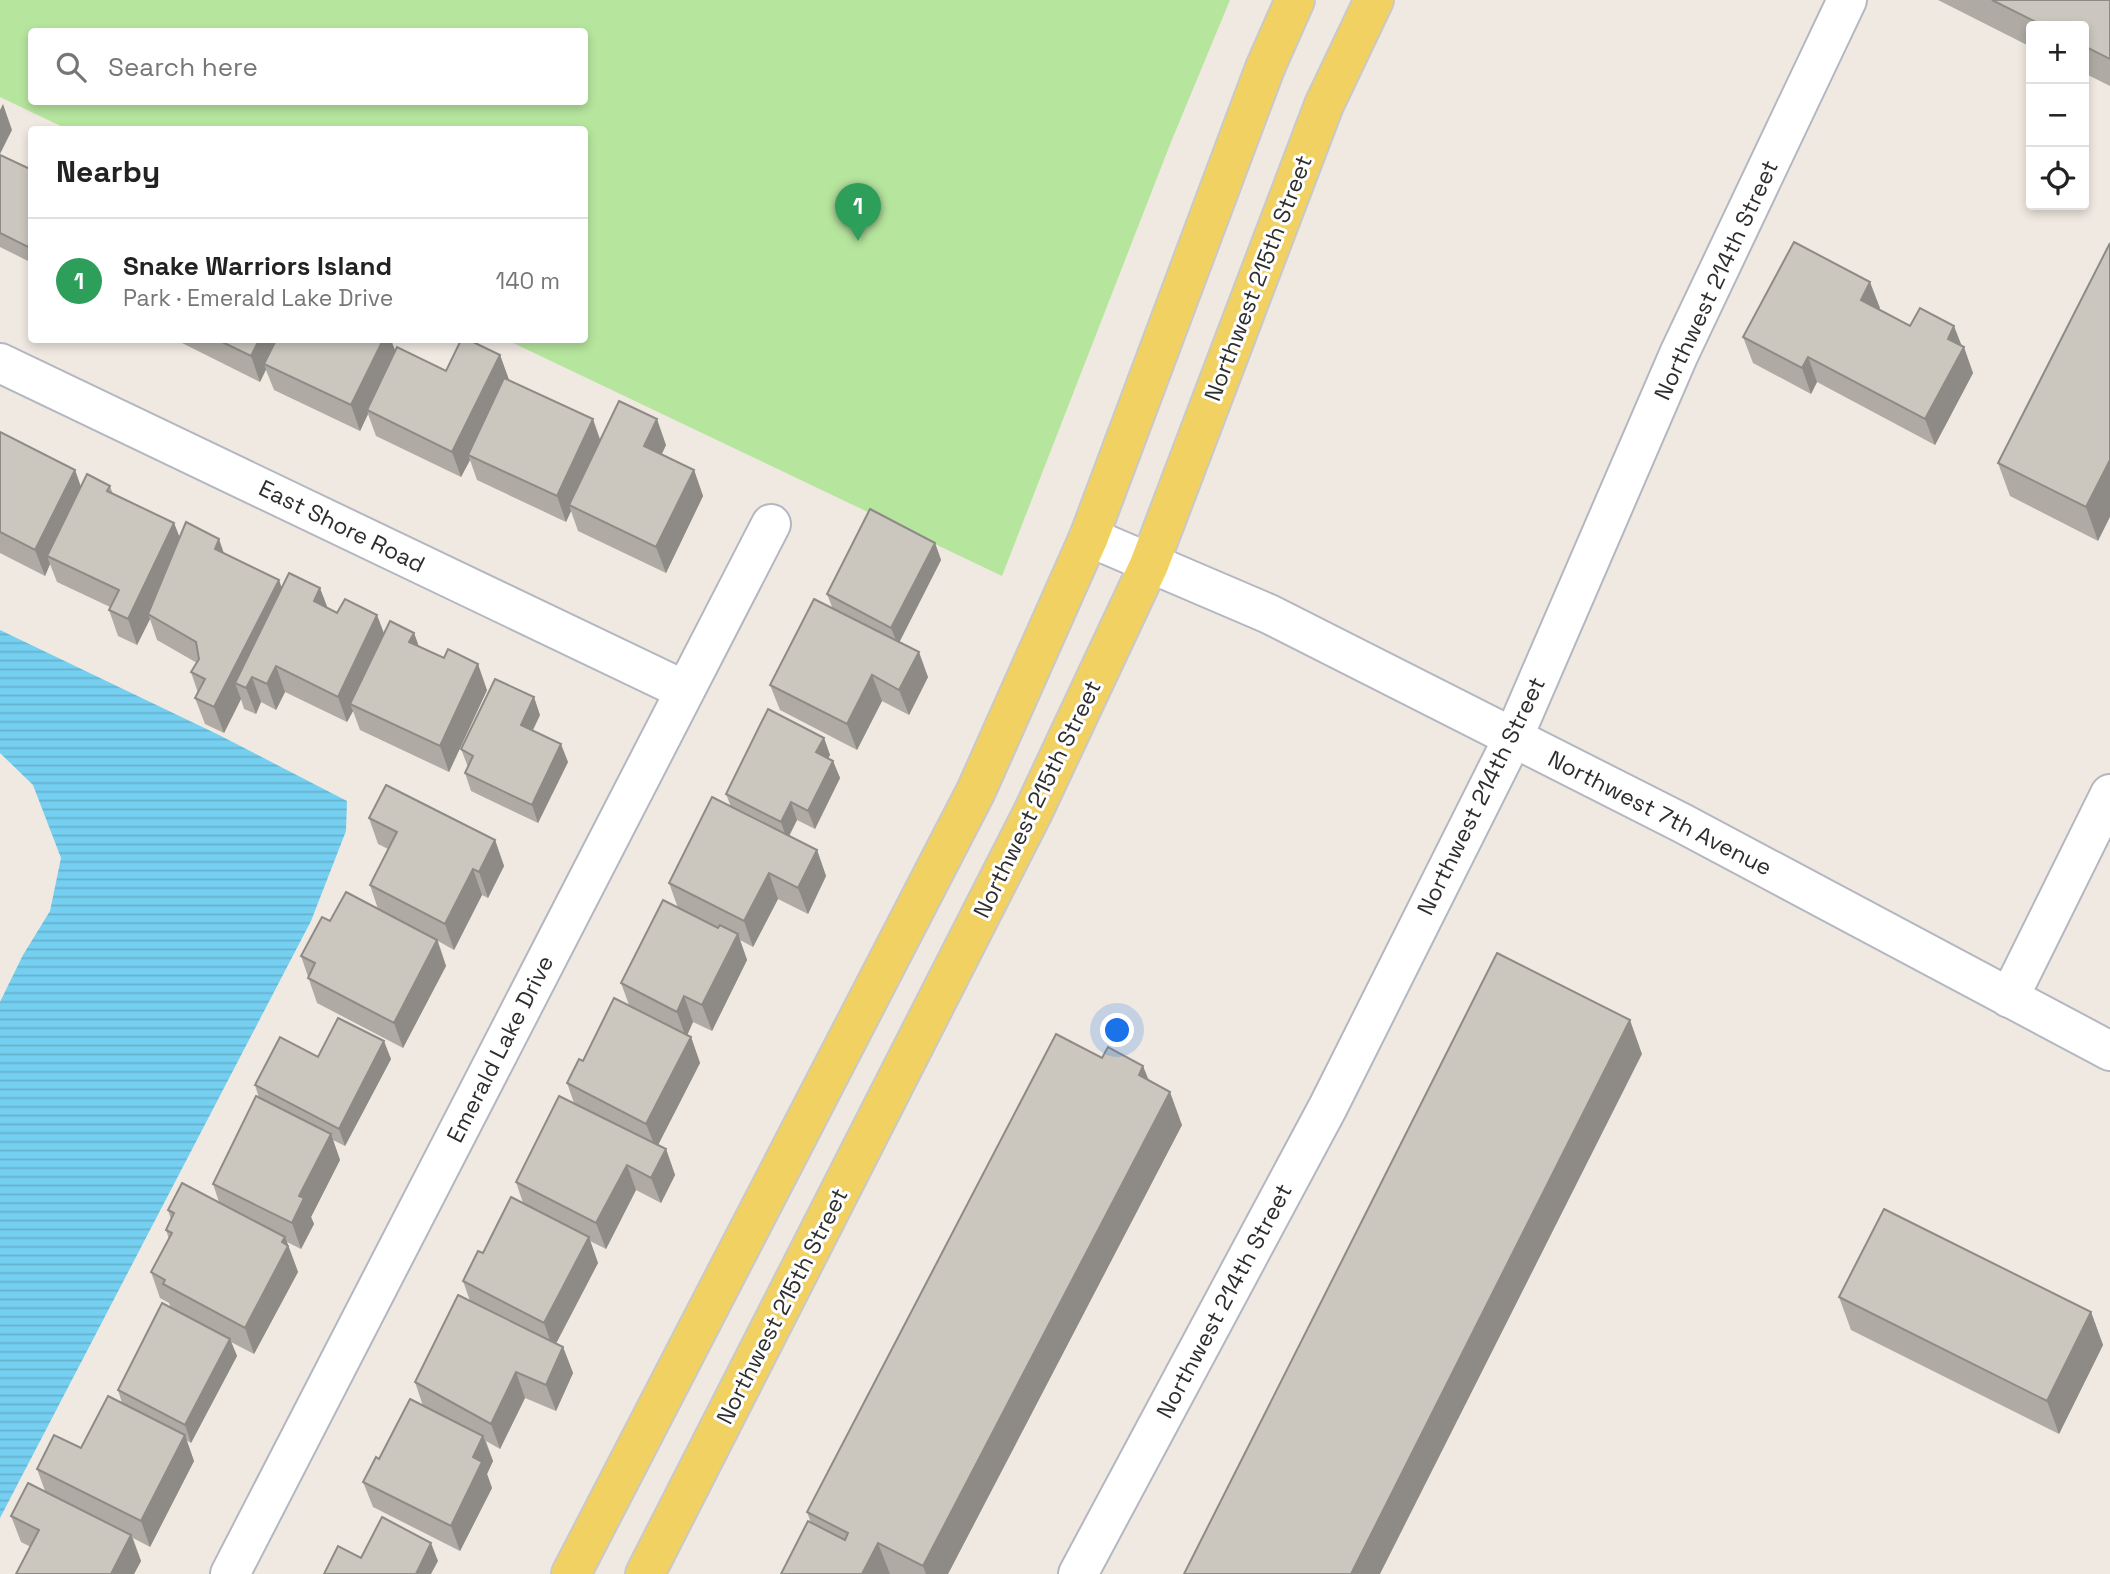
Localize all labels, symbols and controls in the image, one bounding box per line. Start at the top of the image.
map controls [2026,21,2089,210]
button: + [2026,21,2089,84]
search box [28,28,588,105]
icon: search [52,48,90,86]
text: Search here [108,50,258,84]
button: − [2026,84,2089,147]
button: locate [2026,147,2089,210]
street label: Northwest 215th Street [1197,151,1319,405]
text: Nearby [56,152,160,191]
street label: Northwest 214th Street [1647,155,1785,405]
pin: 1 [835,183,881,241]
text: Snake Warriors Island [123,249,392,283]
text: 1 [74,266,84,296]
text: 140 m [496,266,560,296]
text: Park · Emerald Lake Drive [123,283,393,313]
street label: East Shore Road [254,473,430,579]
street label: Northwest 214th Street [1410,672,1552,920]
street label: Northwest 215th Street [966,675,1108,923]
street label: Northwest 7th Avenue [1543,743,1777,883]
street label: Emerald Lake Drive [440,950,560,1148]
your location [1100,1013,1134,1047]
street label: Northwest 214th Street [1149,1178,1299,1424]
street label: Northwest 215th Street [709,1183,855,1429]

